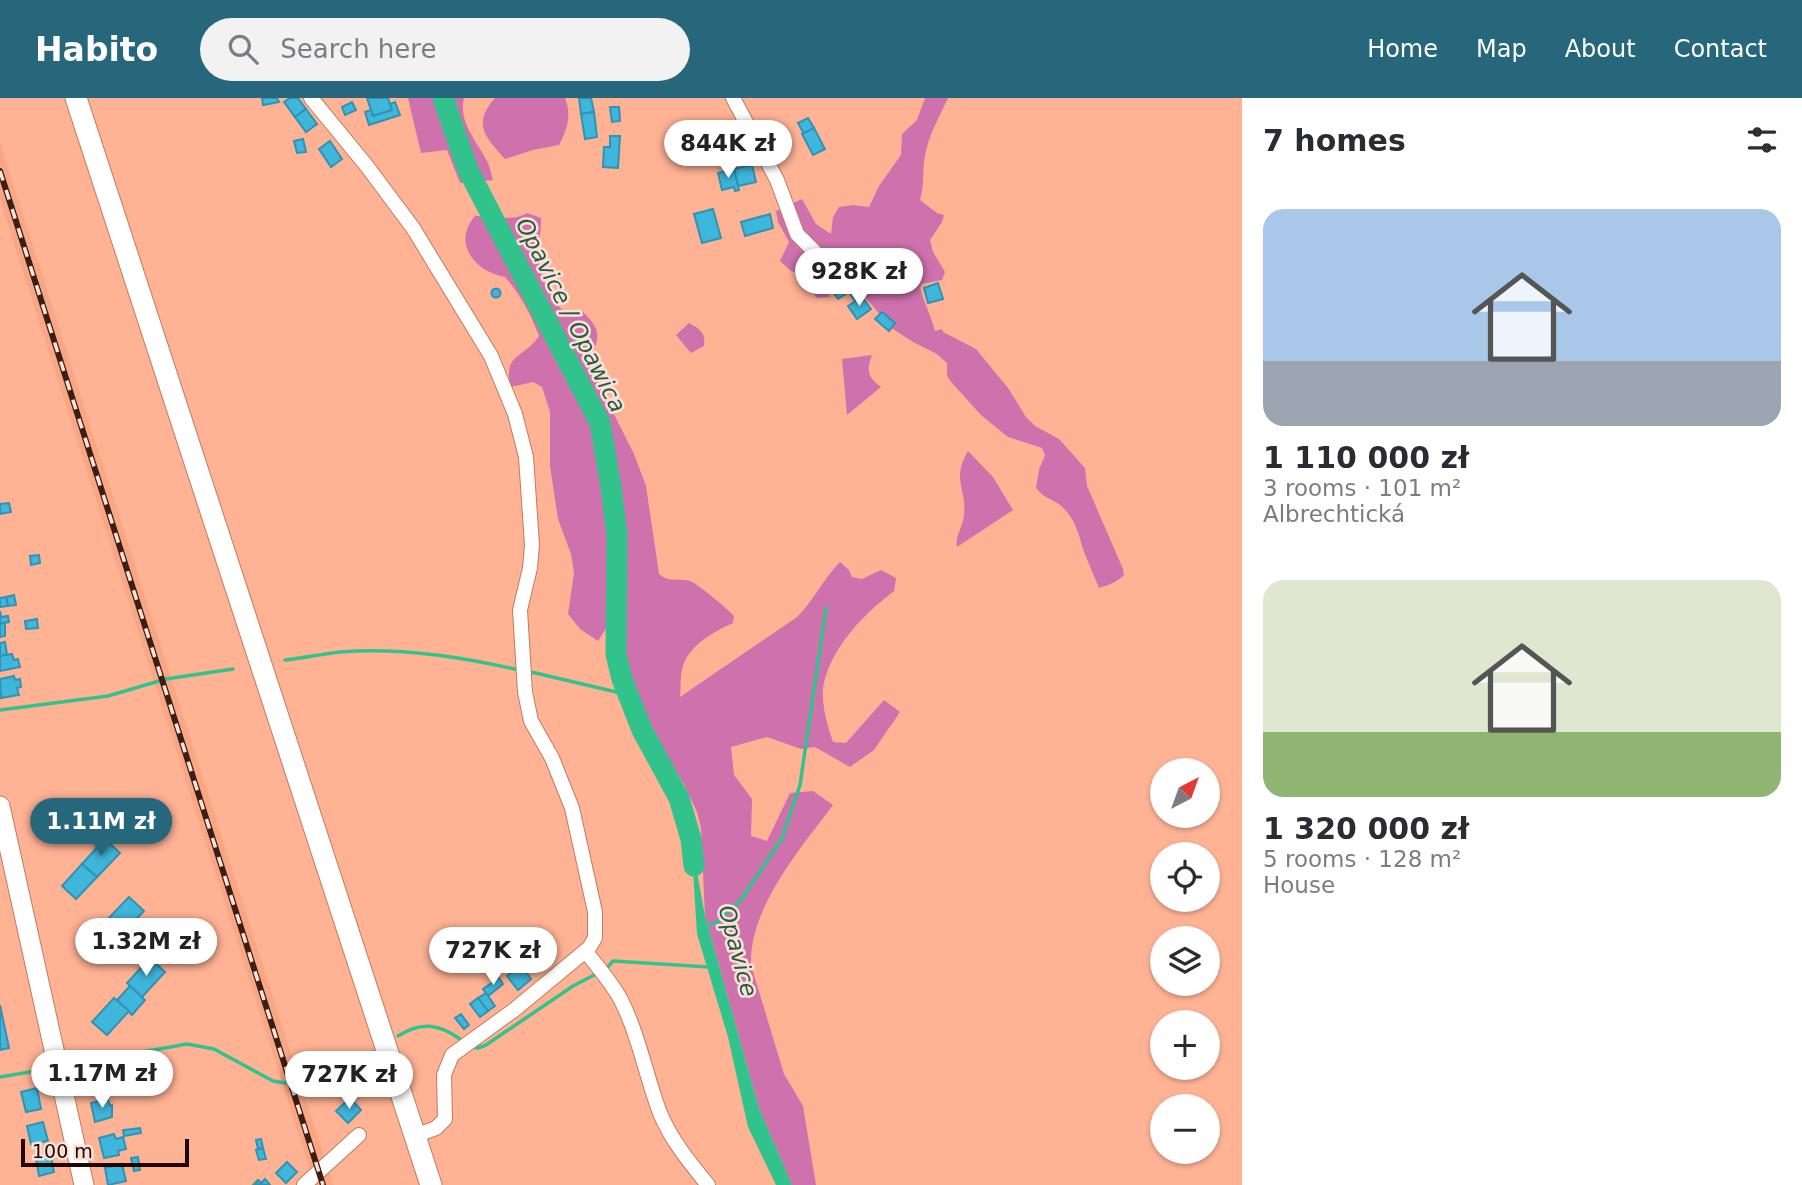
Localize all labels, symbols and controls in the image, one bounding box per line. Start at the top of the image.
search box [200,18,690,81]
text: Habito [35,30,158,69]
icon: search [224,30,262,68]
text: Search here [280,34,436,64]
text: Home [1367,35,1438,63]
text: Map [1476,35,1527,63]
text: About [1565,35,1636,63]
text: Contact [1674,35,1767,63]
pin: 844K zł [663,120,793,180]
icon: filters [1743,121,1781,159]
text: 7 homes [1263,123,1406,158]
text: 844K zł [680,130,776,156]
water label: Opavice / Opawica [511,213,631,417]
pin: 928K zł [794,248,924,308]
icon: home [1459,254,1585,380]
text: 928K zł [811,258,907,284]
text: 1 110 000 zł [1263,440,1469,475]
text: 3 rooms · 101 m² [1263,475,1461,501]
text: Albrechtická [1263,501,1405,527]
icon: home [1459,625,1585,751]
north arrow [1150,758,1220,828]
map controls [1150,758,1220,1164]
pin: 1.11M zł [29,798,173,858]
text: 1.11M zł [46,808,156,834]
text: 1 320 000 zł [1263,811,1469,846]
button: locate [1150,842,1220,912]
text: 5 rooms · 128 m² [1263,846,1461,872]
text: House [1263,872,1335,898]
water label: Opavice [713,902,763,1000]
pin: 1.32M zł [74,918,218,978]
button: layers [1150,926,1220,996]
text: 1.32M zł [91,928,201,954]
pin: 727K zł [428,928,558,987]
text: 727K zł [445,937,541,963]
button: + [1150,1010,1220,1080]
pin: 1.17M zł [30,1051,174,1110]
pin: 727K zł [284,1052,414,1111]
text: 1.17M zł [47,1060,157,1086]
text: 727K zł [301,1061,397,1087]
button: − [1150,1094,1220,1164]
scale bar [21,1136,189,1168]
text: 100 m [32,1140,93,1162]

